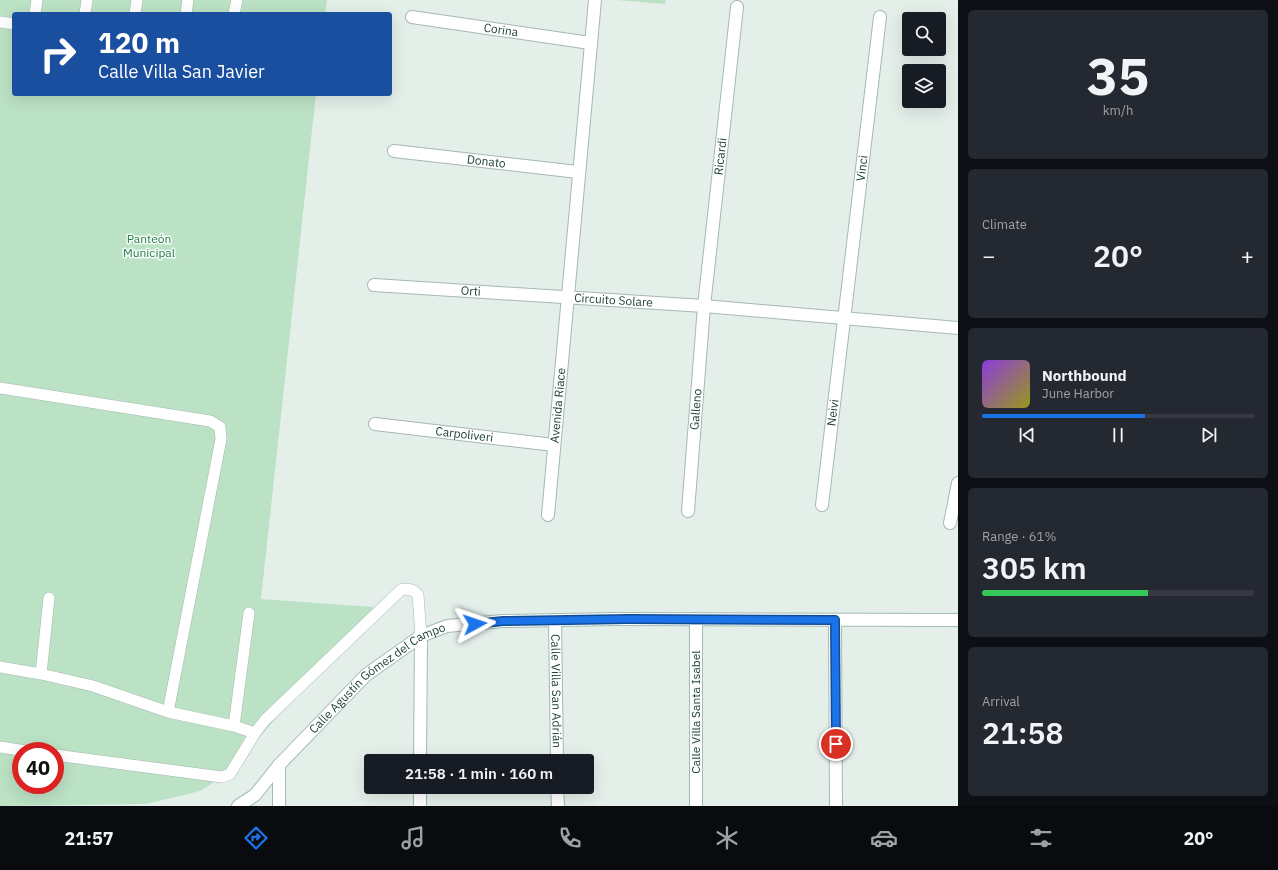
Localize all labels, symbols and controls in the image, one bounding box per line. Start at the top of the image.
map controls [902,12,946,108]
button: search [902,12,946,56]
street label: Corina [483,20,520,40]
text: 120 m [98,24,180,61]
icon: right [32,28,84,80]
text: 35 [1087,42,1149,109]
text: Calle Villa San Javier [98,60,265,83]
button: layers [902,64,946,108]
text: km/h [1103,102,1133,119]
street label: Ricardi [710,137,730,176]
street label: Donato [466,151,507,171]
street label: Vinci [853,154,871,182]
text: Climate [982,216,1027,233]
park label: Panteón Municipal [123,231,175,260]
text: 20° [1093,236,1143,275]
text: − [982,241,995,270]
text: + [1241,241,1254,270]
street label: Orti [460,283,481,299]
street label: Circuito Solare [574,290,654,310]
text: Northbound [1042,366,1127,385]
street label: Avenida Riace [547,367,568,444]
text: June Harbor [1042,385,1114,402]
street label: Galleno [686,388,705,430]
street label: Neivi [823,398,842,427]
street label: Carpoliveri [435,423,494,445]
icon: previous [1016,424,1038,446]
icon: pause [1107,424,1129,446]
icon: next [1198,424,1220,446]
text: Range · 61% [982,528,1056,545]
text: 305 km [982,548,1087,587]
position arrow [454,603,496,645]
street label: Calle Agustín Gómez del Campo [306,619,448,736]
street label: Calle Villa San Adrián [548,634,565,748]
street label: Calle Villa Santa Isabel [688,650,703,774]
text: Arrival [982,693,1020,710]
text: 21:58 [982,713,1064,752]
pin [819,727,853,761]
icon: arrive [825,733,847,755]
speed limit sign: 40 [12,742,64,794]
text: 21:58 · 1 min · 160 m [405,764,553,783]
icon: directions [242,824,270,852]
icon: music [399,824,427,852]
icon: phone [556,824,584,852]
icon: climate [713,824,741,852]
icon: car [870,824,898,852]
icon: filters [1027,824,1055,852]
text: 21:57 [64,827,114,850]
text: 20° [1183,827,1214,850]

